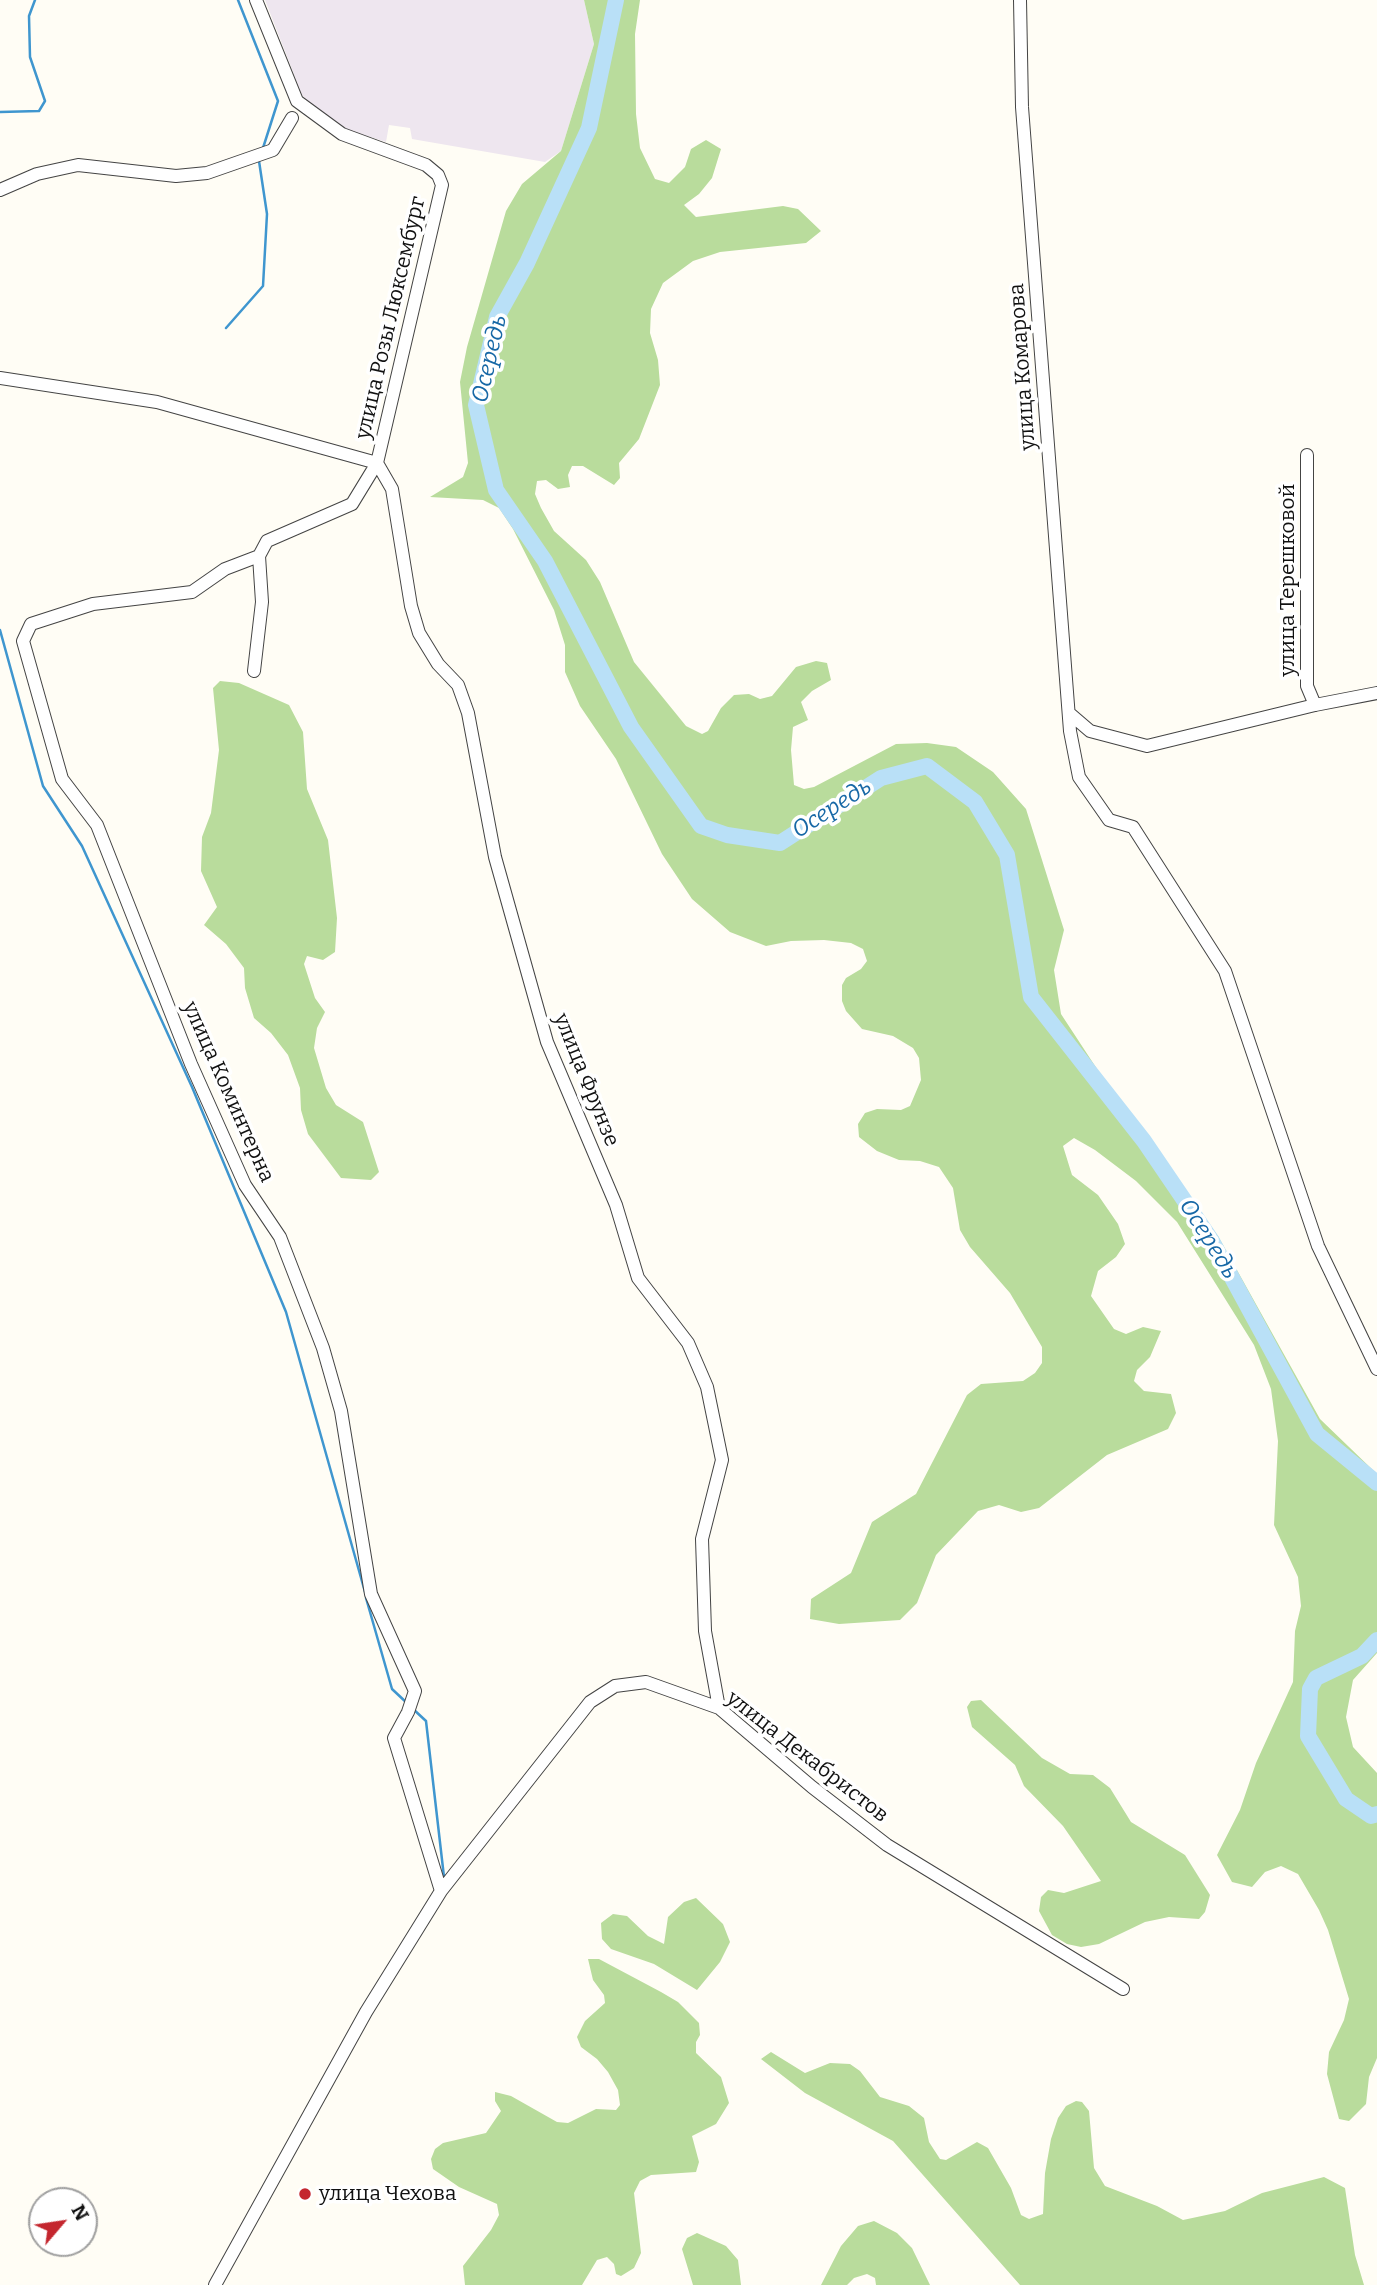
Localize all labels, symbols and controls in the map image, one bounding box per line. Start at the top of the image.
street label: улица Розы Люксембург [351,194,431,442]
street label: улица Комарова [1005,283,1041,451]
water label: Осередь [467,313,513,405]
street label: улица Терешковой [1275,484,1301,676]
water label: Осередь [787,773,877,845]
street label: улица Коминтерна [177,998,279,1186]
street label: улица Фрунзе [548,1010,624,1150]
water label: Осередь [1173,1194,1243,1284]
street label: улица Декабристов [721,1686,893,1828]
place label: улица Чехова [319,2181,456,2207]
marker: улица Чехова [297,2186,313,2202]
north arrow [28,2187,98,2257]
text: N [66,2201,94,2225]

